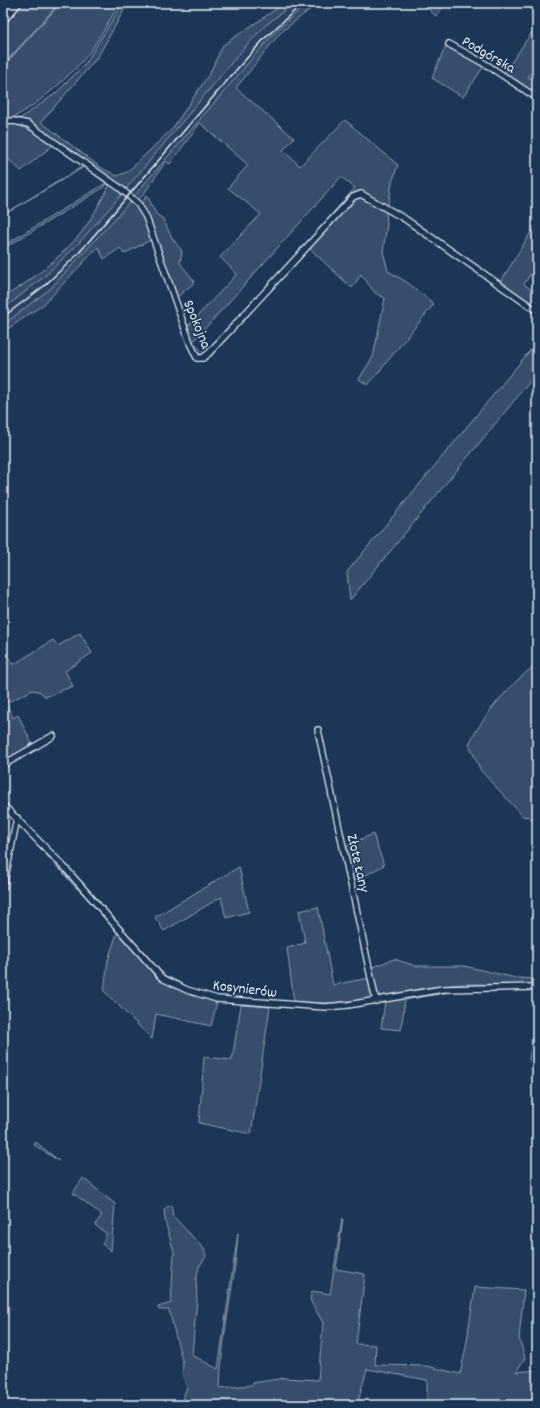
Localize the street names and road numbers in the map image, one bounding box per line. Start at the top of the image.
street label: Podgórska [457,31,520,80]
street label: Spokojna [176,297,216,353]
street label: Złote Łany [340,832,375,896]
street label: Kosynierów [212,975,278,1005]

